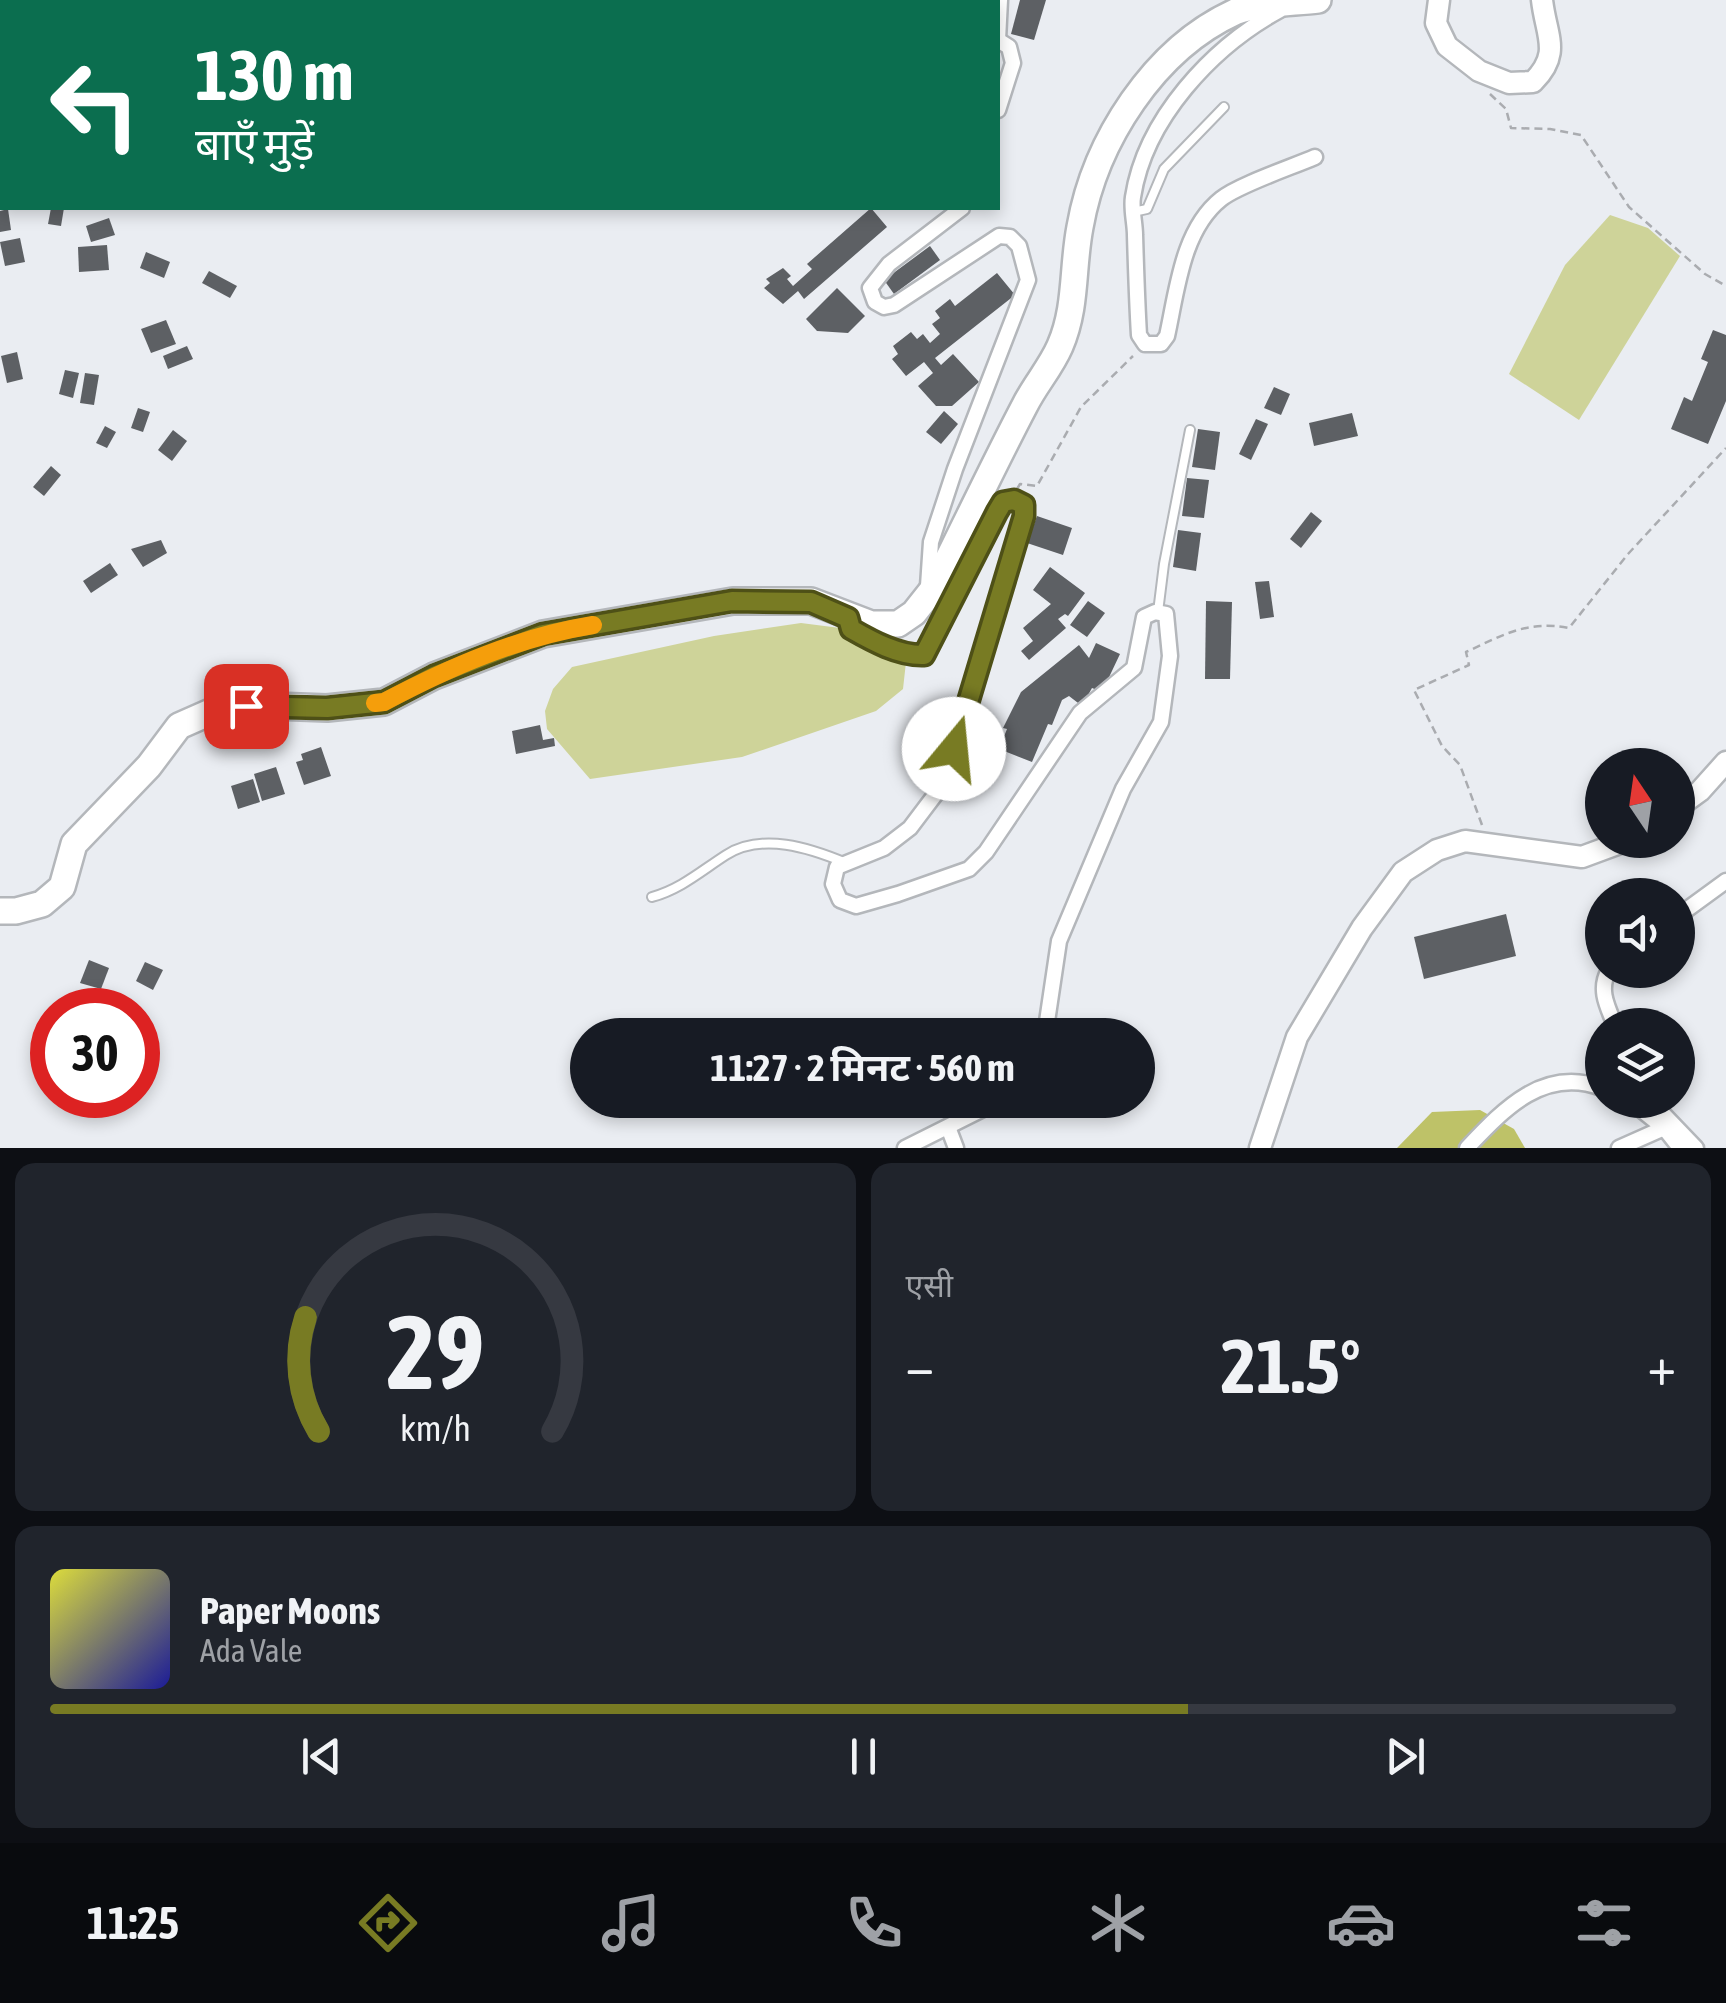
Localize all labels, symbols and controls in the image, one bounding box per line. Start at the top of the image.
text: 130 m [195,35,354,115]
icon: left [30,40,160,170]
text: बाएँ मुड़ें [195,118,314,170]
pin [204,664,289,749]
icon: arrive [219,679,274,734]
position arrow [902,697,1006,801]
north arrow [1585,748,1695,858]
map controls [1585,748,1695,1118]
button: sound [1585,878,1695,988]
speed limit sign: 30 [30,988,160,1118]
button: layers [1585,1008,1695,1118]
text: 11:27 · 2 मिनट · 560 m [710,1046,1015,1089]
text: एसी [906,1267,953,1304]
text: 29 [386,1292,484,1411]
text: 21.5° [1221,1323,1361,1409]
text: − [906,1334,934,1397]
text: + [1647,1334,1676,1397]
text: km/h [400,1408,471,1449]
text: Paper Moons [200,1589,380,1632]
text: Ada Vale [200,1632,302,1669]
icon: previous [294,1729,349,1784]
icon: pause [836,1729,891,1784]
icon: next [1378,1729,1433,1784]
icon: directions [353,1888,423,1958]
icon: music [596,1888,666,1958]
icon: phone [839,1888,909,1958]
icon: climate [1083,1888,1153,1958]
icon: car [1326,1888,1396,1958]
icon: filters [1569,1888,1639,1958]
text: 11:25 [87,1897,179,1949]

